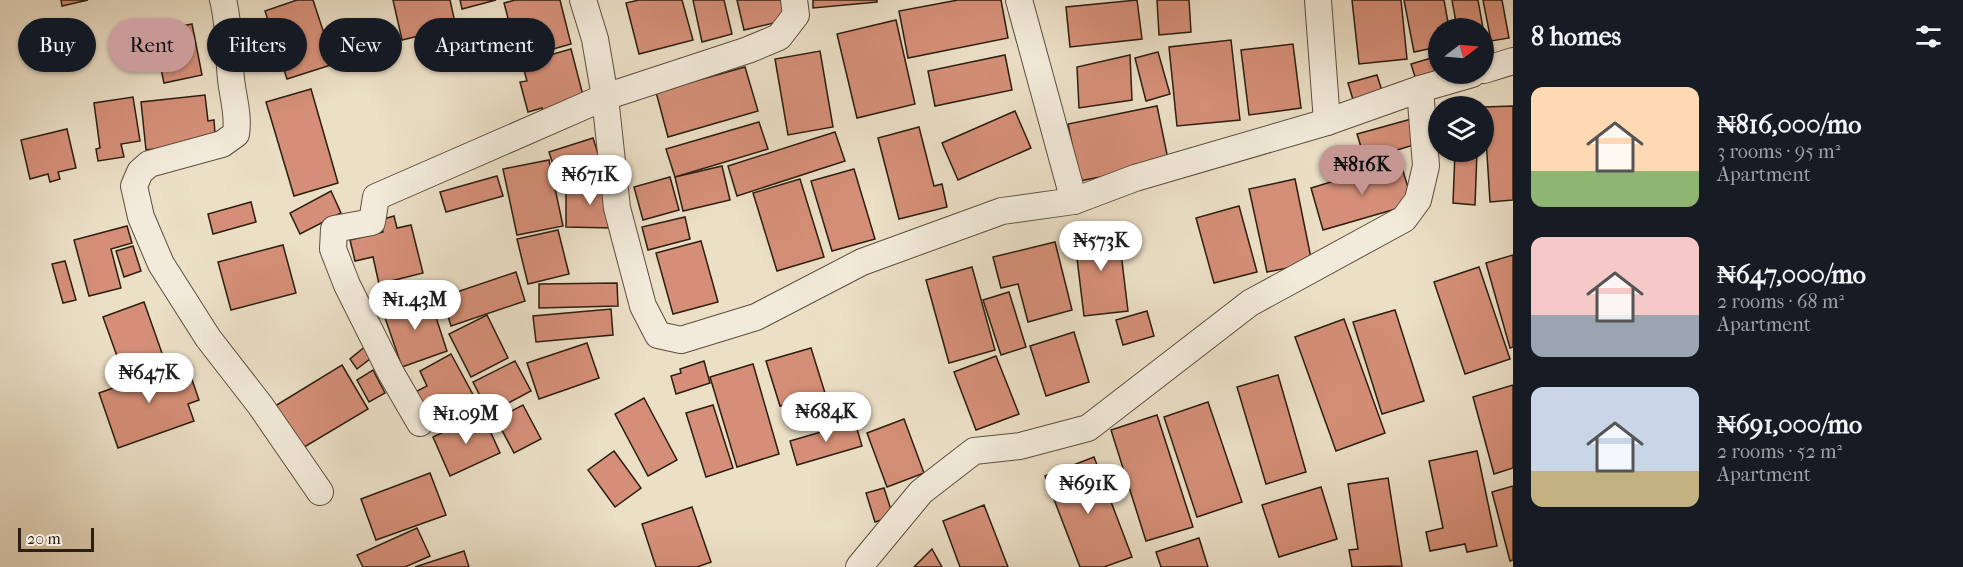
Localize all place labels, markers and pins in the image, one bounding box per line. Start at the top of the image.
pin: ₦816K [1320,145,1404,196]
pin: ₦671K [548,155,632,206]
pin: ₦573K [1059,221,1143,272]
pin: ₦1.43M [366,280,464,331]
pin: ₦647K [107,353,191,404]
pin: ₦684K [784,392,868,443]
pin: ₦1.09M [417,394,515,445]
pin: ₦691K [1046,464,1130,515]

